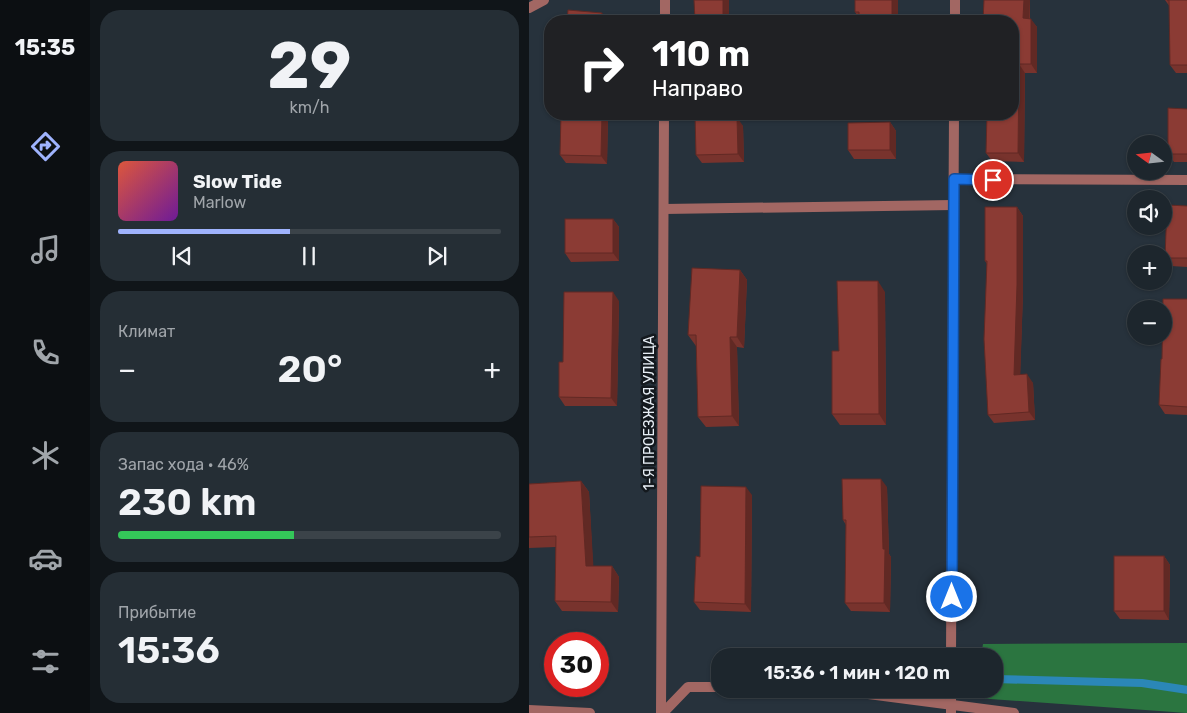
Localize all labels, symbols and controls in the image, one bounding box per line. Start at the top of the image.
text: 29 [268,27,351,104]
text: 110 m [652,33,750,75]
text: 15:35 [15,34,75,61]
icon: right [569,35,634,100]
text: Направо [652,75,743,102]
text: km/h [290,98,329,117]
icon: directions [28,129,63,164]
north arrow [1127,135,1171,180]
map controls [1127,135,1172,345]
pin [972,159,1014,201]
icon: arrive [979,166,1007,194]
text: Slow Tide [193,170,282,193]
button: sound [1127,190,1172,235]
text: Marlow [193,193,246,212]
icon: music [28,232,63,267]
icon: previous [168,242,196,270]
icon: pause [295,242,323,270]
icon: next [423,242,451,270]
button: + [1127,245,1172,290]
button: − [1127,300,1172,345]
text: Климат [118,322,175,341]
icon: phone [28,335,63,370]
street label: 1-Я ПРОЕЗЖАЯ УЛИЦА [641,335,658,490]
text: 20° [277,346,342,392]
text: − [118,353,136,386]
text: + [484,353,501,386]
icon: climate [28,438,63,473]
text: Запас хода · 46% [118,455,249,474]
text: 230 km [118,479,256,525]
icon: car [28,541,63,576]
position arrow [925,570,977,622]
text: Прибытие [118,603,196,622]
text: 15:36 [118,627,220,673]
speed limit sign: 30 [544,632,609,697]
icon: filters [28,644,63,679]
text: 15:36 · 1 мин · 120 m [764,661,950,684]

